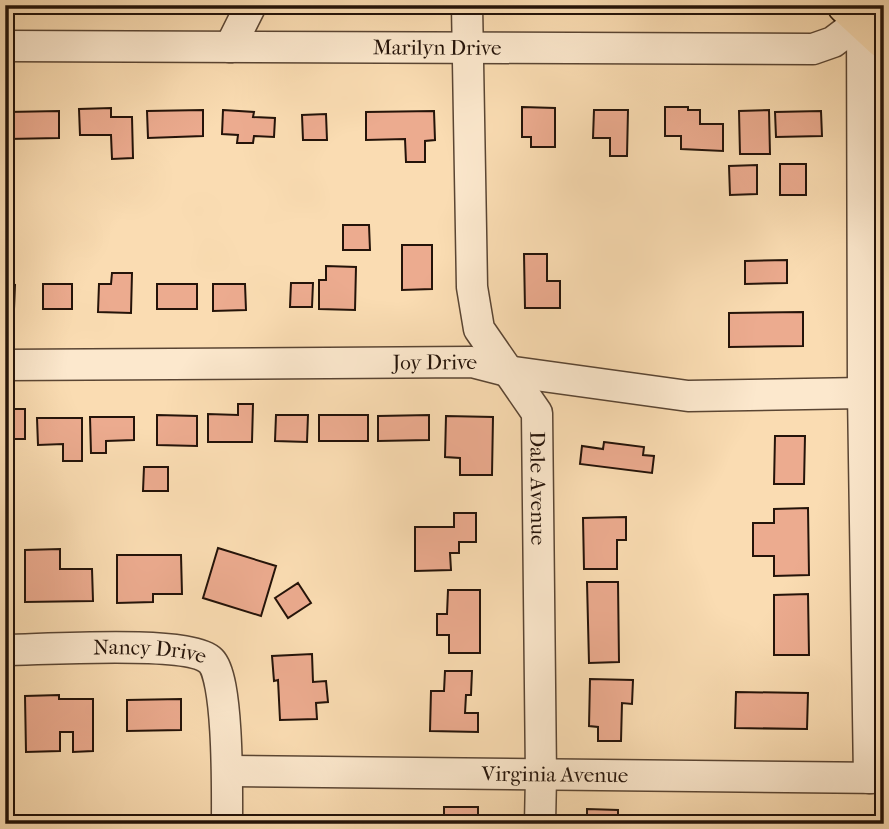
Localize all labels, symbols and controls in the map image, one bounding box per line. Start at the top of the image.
street label: Marilyn Drive [373,35,501,60]
street label: Joy Drive [391,349,480,375]
street label: Dale Avenue [525,431,550,545]
street label: Nancy Drive [93,635,210,668]
street label: Virginia Avenue [480,762,628,787]

